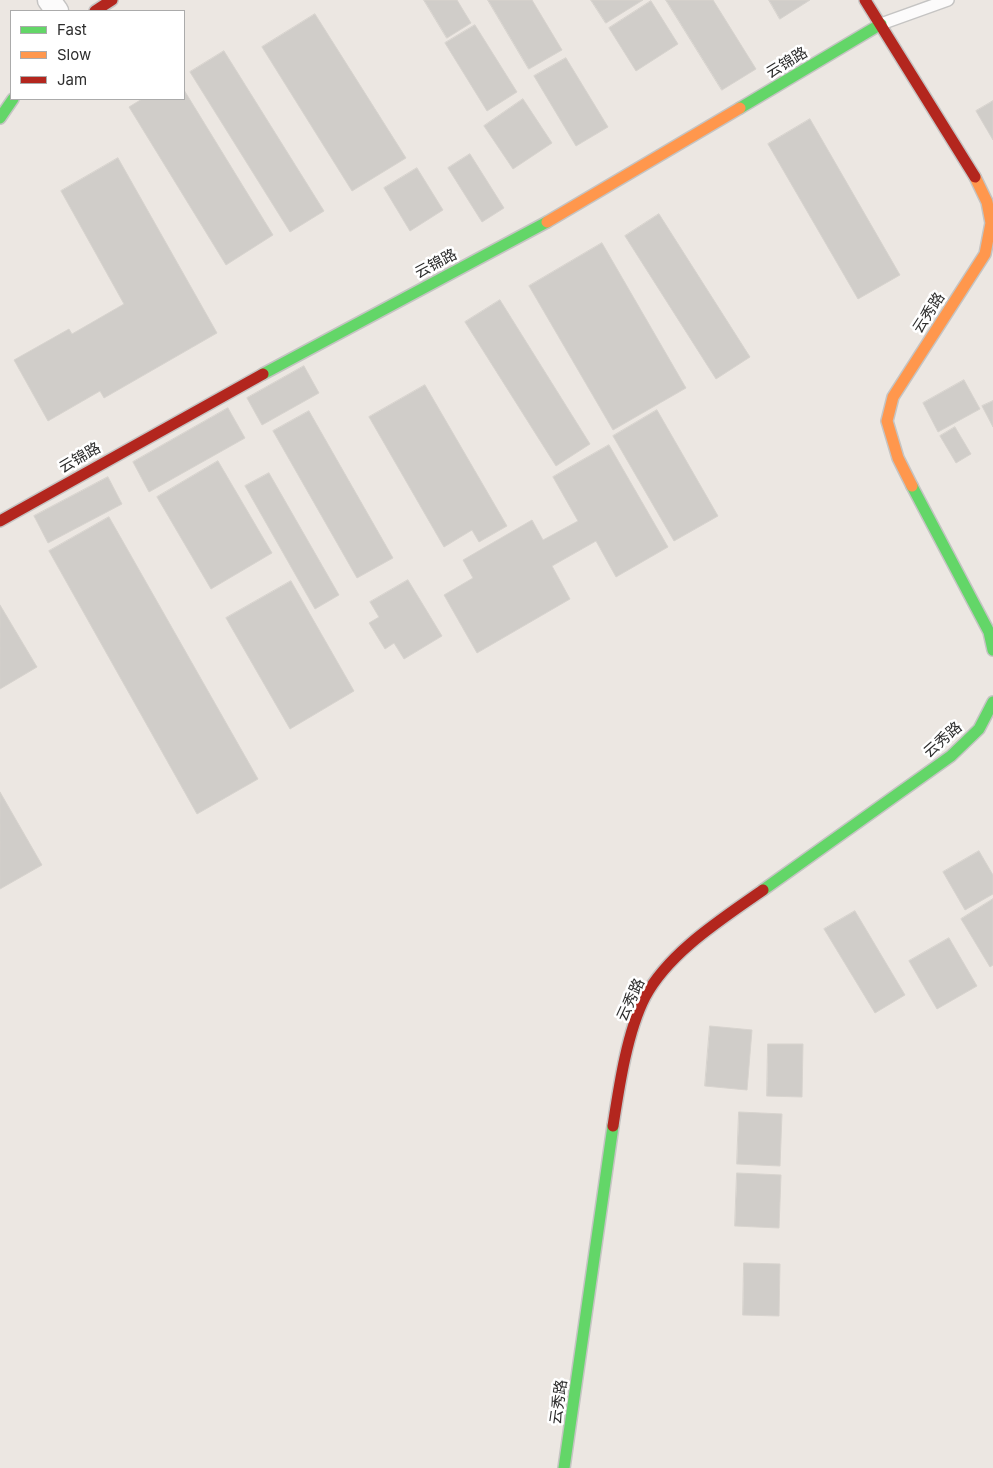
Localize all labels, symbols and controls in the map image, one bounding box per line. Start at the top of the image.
legend [10,10,185,100]
text: Fast [57,20,87,39]
street label: 云锦路 [763,44,811,82]
text: Slow [57,45,91,64]
text: Jam [57,70,87,89]
street label: 云锦路 [412,245,460,283]
street label: 云秀路 [909,289,949,337]
street label: 云锦路 [56,439,104,477]
street label: 云秀路 [920,718,966,762]
street label: 云秀路 [613,976,649,1024]
street label: 云秀路 [547,1378,571,1426]

